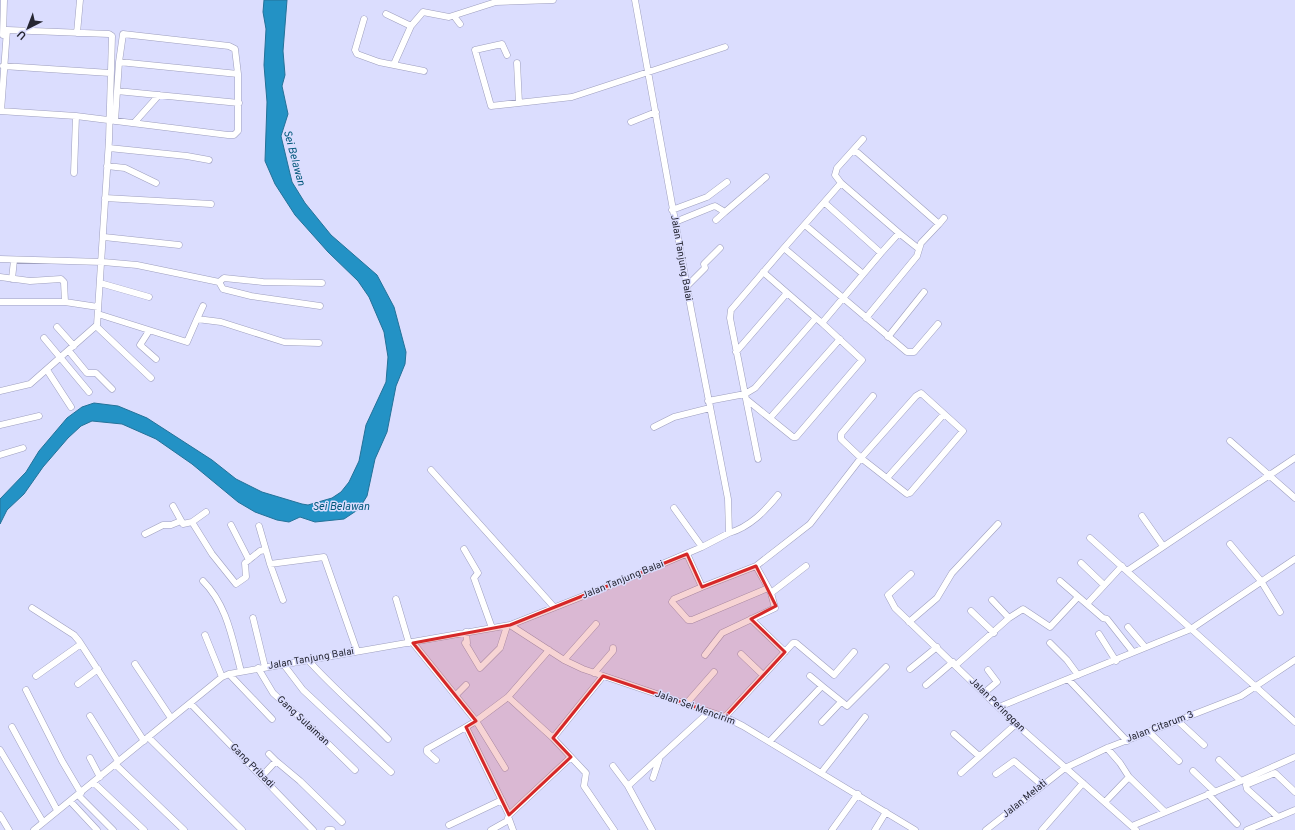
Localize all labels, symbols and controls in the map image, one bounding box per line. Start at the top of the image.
north arrow [8,8,48,48]
text: U [14,27,30,43]
water label: Sei Belawan [280,129,308,187]
street label: Jalan Tanjung Balai [667,214,695,302]
water label: Sei Belawan [312,500,370,514]
street label: Jalan Tanjung Balai [580,558,666,602]
street label: Jalan Tanjung Balai [267,645,355,673]
street label: Jalan Peringgan [966,675,1028,735]
street label: Jalan Sei Mencirim [653,687,737,729]
street label: Gang Sulaiman [274,693,332,749]
street label: Jalan Citarum 3 [1124,708,1196,746]
street label: Gang Pribadi [227,741,277,791]
street label: Jalan Melati [1000,777,1050,821]

